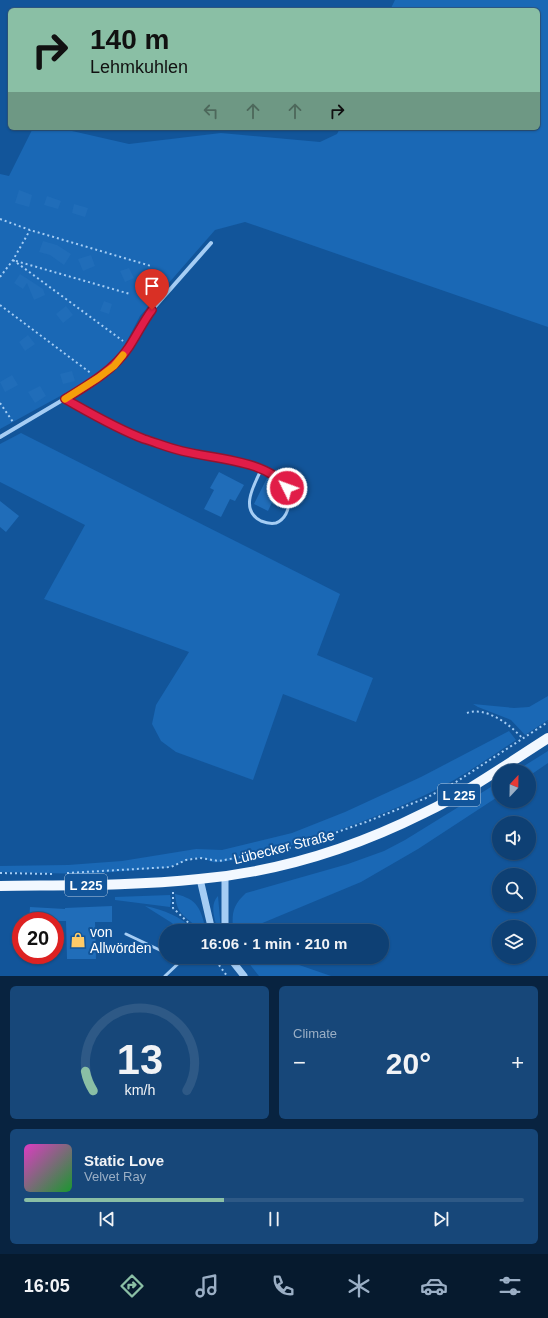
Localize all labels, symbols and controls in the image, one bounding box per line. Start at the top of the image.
icon: right [24,24,76,76]
text: 140 m [90,24,169,55]
text: Lehmkuhlen [90,57,188,77]
icon: left [200,100,222,122]
icon: ahead [242,100,264,122]
icon: ahead [284,100,306,122]
icon: right [326,100,348,122]
pin [135,269,169,310]
icon: arrive [141,275,163,297]
position arrow [266,467,308,509]
north arrow [492,764,536,808]
map controls [492,764,536,964]
road number: L 225 [438,784,480,806]
button: sound [492,816,536,860]
street label: Lübecker Straße [232,827,336,867]
button: search [492,868,536,912]
road number: L 225 [65,874,107,896]
speed limit sign: 20 [12,912,64,964]
button: layers [492,920,536,964]
place label: von Allwörden [90,924,151,956]
shop icon: von Allwörden [69,931,87,949]
text: 16:06 · 1 min · 210 m [201,935,347,952]
text: Climate [293,1026,337,1041]
text: 13 [116,1035,163,1082]
text: 20° [386,1047,431,1080]
text: − [293,1050,306,1075]
text: + [511,1050,524,1075]
text: km/h [124,1081,155,1097]
text: Static Love [84,1152,164,1169]
text: Velvet Ray [84,1169,146,1184]
icon: previous [96,1208,118,1230]
icon: pause [263,1208,285,1230]
icon: next [430,1208,452,1230]
icon: directions [118,1272,146,1300]
icon: music [193,1272,221,1300]
icon: phone [269,1272,297,1300]
icon: climate [345,1272,373,1300]
icon: car [420,1272,448,1300]
icon: filters [496,1272,524,1300]
text: 16:05 [24,1276,70,1296]

